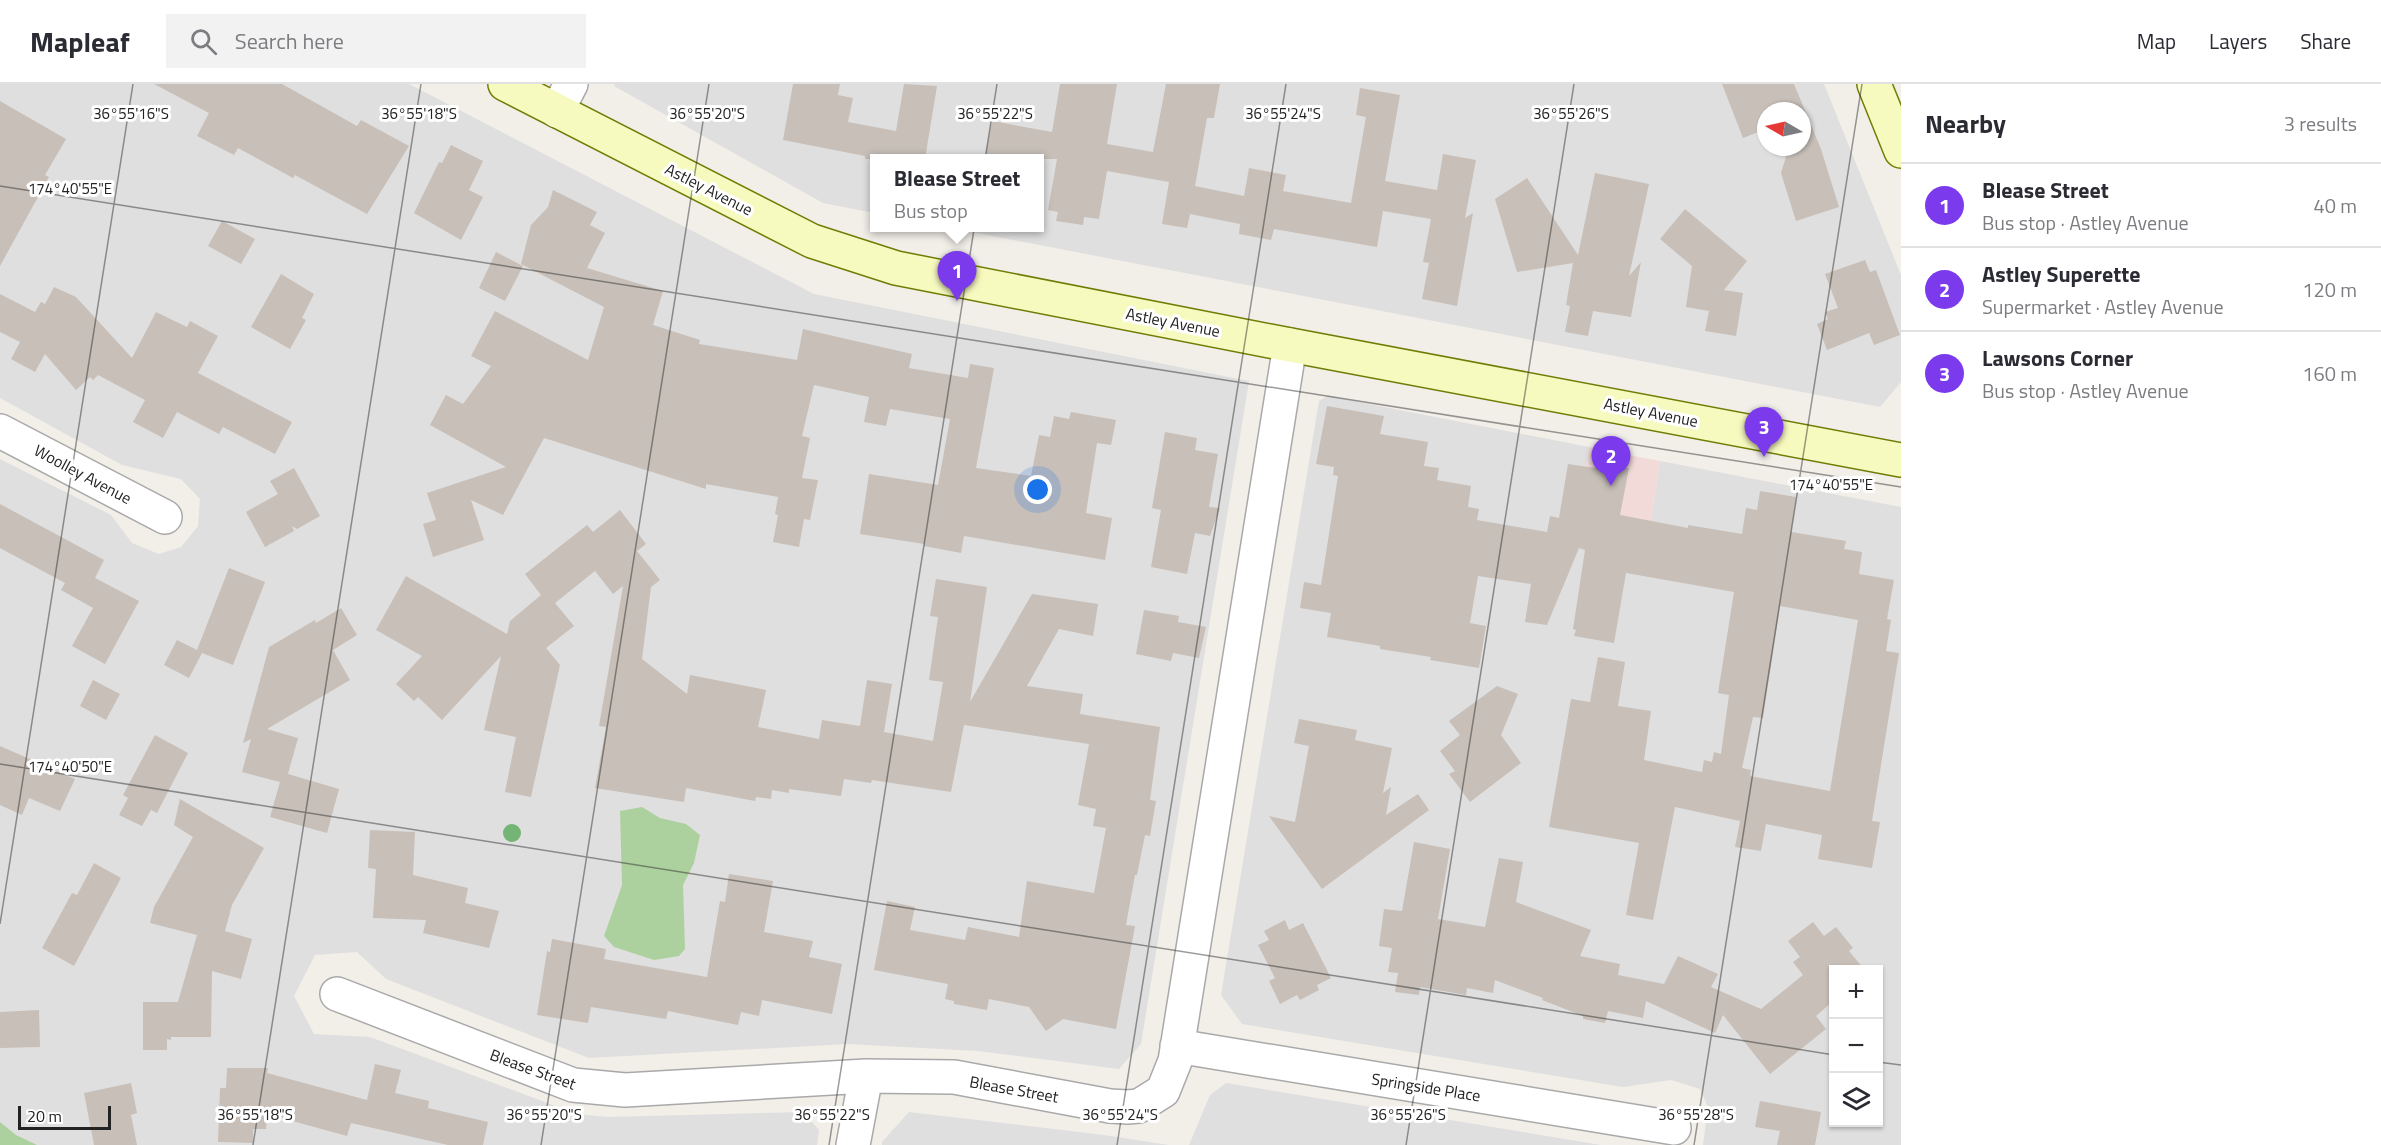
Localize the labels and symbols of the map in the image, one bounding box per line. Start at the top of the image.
text: 36°55'16"S [93,102,169,125]
text: 36°55'18"S [381,102,457,125]
text: 36°55'20"S [669,102,745,125]
text: 36°55'22"S [957,102,1033,125]
text: 36°55'24"S [1245,102,1321,125]
text: 36°55'26"S [1533,102,1609,125]
north arrow [1757,102,1811,156]
street label: Astley Avenue [661,157,757,221]
text: 174°40'55"E [28,177,112,200]
pin: 1 [938,252,976,301]
street label: Astley Avenue [1124,301,1222,343]
street label: Astley Avenue [1602,391,1700,433]
pin: 3 [1744,408,1784,457]
pin: 2 [1592,436,1630,486]
street label: Woolley Avenue [30,438,136,510]
text: 174°40'55"E [1789,473,1873,496]
your location [1023,475,1052,504]
text: 174°40'50"E [28,755,112,778]
street label: Blease Street [487,1042,580,1096]
street label: Springside Place [1370,1067,1482,1107]
street label: Blease Street [968,1069,1061,1109]
scale bar [18,1103,111,1130]
text: 36°55'18"S [217,1103,293,1126]
text: 36°55'20"S [506,1103,582,1126]
text: 36°55'22"S [794,1103,870,1126]
text: 36°55'24"S [1082,1103,1158,1126]
text: 36°55'26"S [1370,1103,1446,1126]
text: 36°55'28"S [1658,1103,1734,1126]

